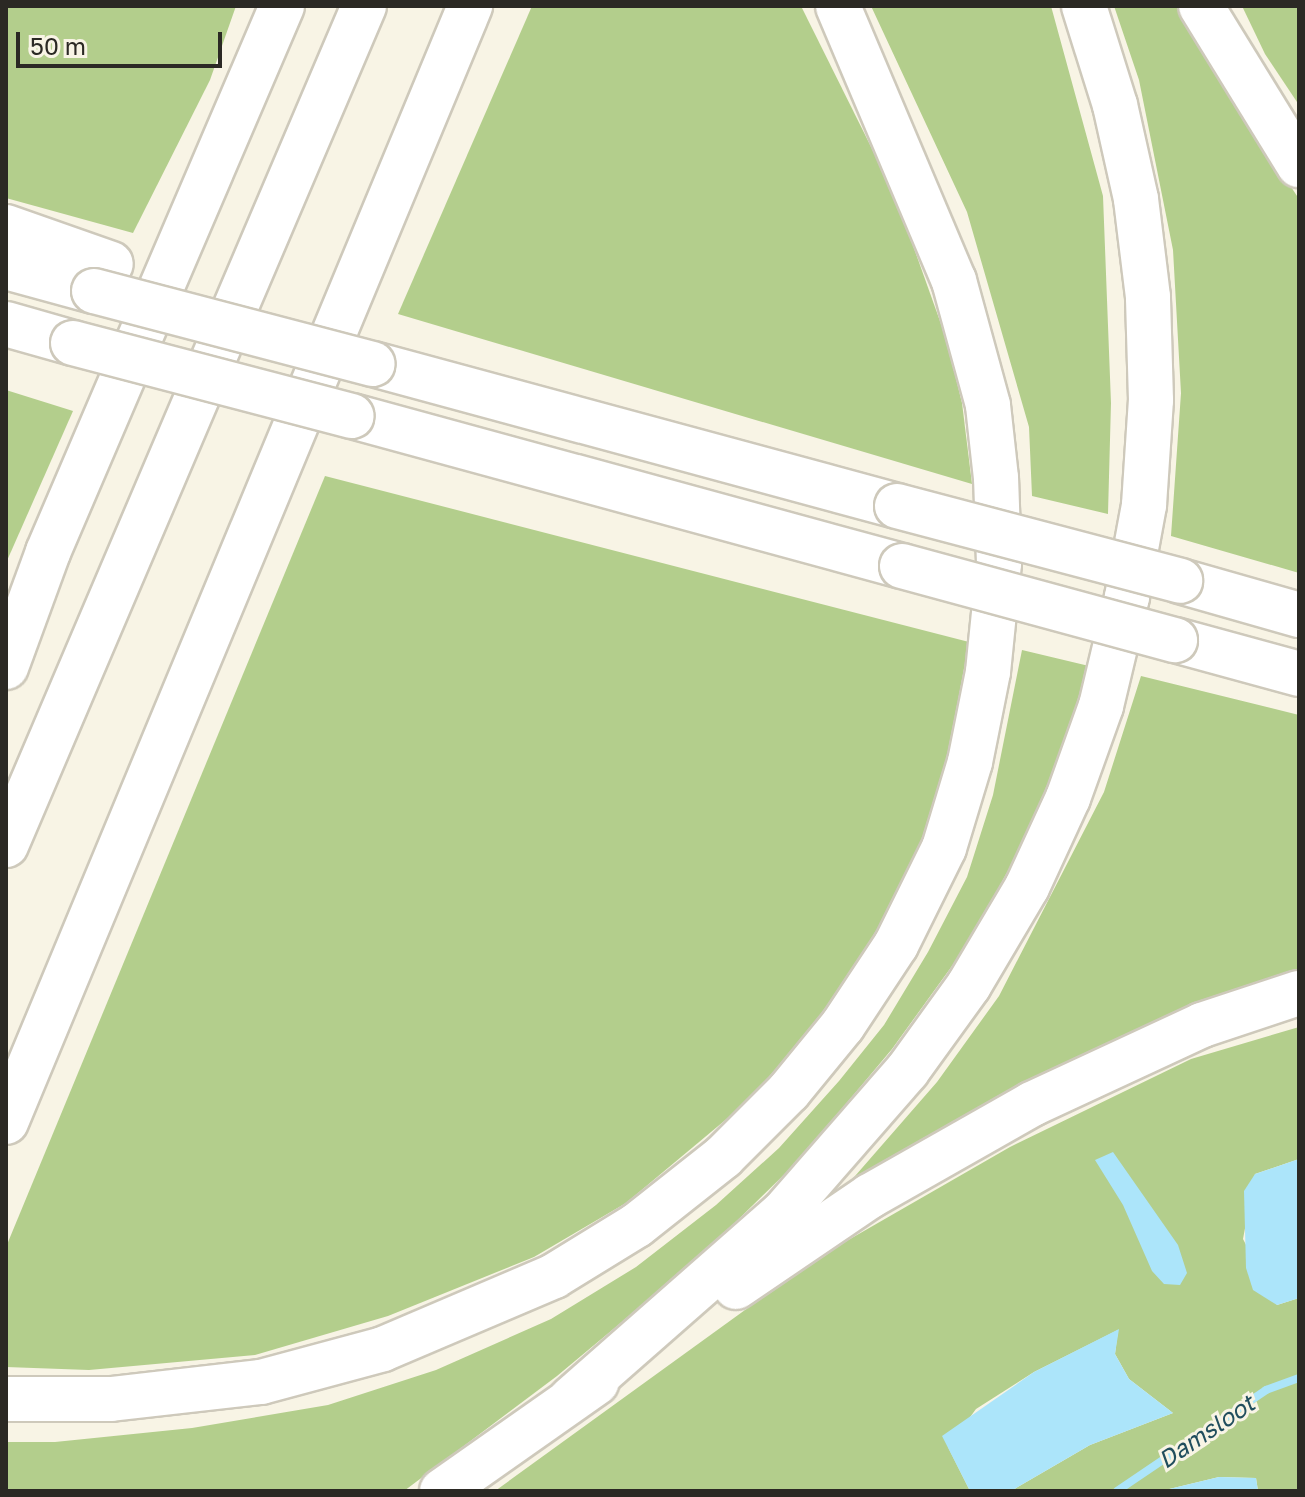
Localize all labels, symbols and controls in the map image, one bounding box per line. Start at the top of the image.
scale bar [20,16,226,66]
text: 50 m [30,31,86,60]
water label: Damsloot [1152,1388,1260,1474]

